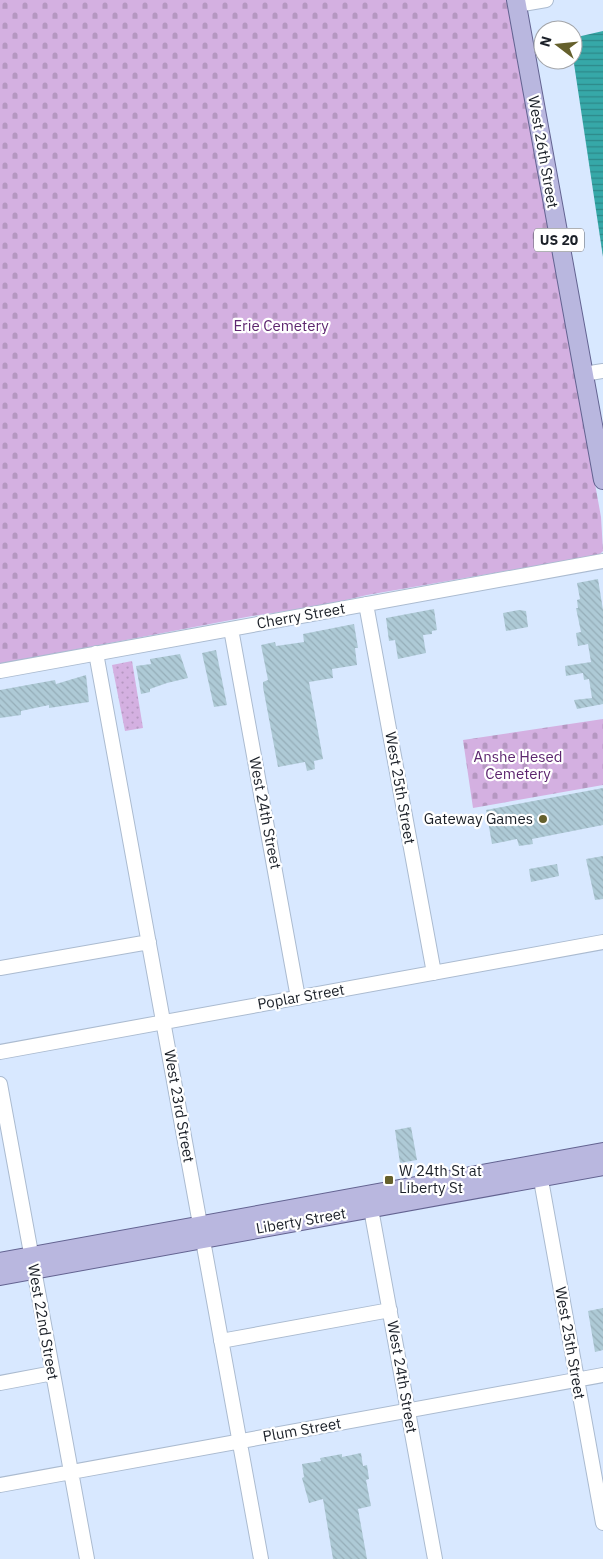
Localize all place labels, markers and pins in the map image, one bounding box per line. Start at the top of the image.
place label: Gateway Games [424,809,533,828]
marker: Gateway Games [537,813,549,825]
place label: W 24th St at Liberty St [399,1161,482,1197]
marker: W 24th St at Liberty St [383,1174,395,1186]

